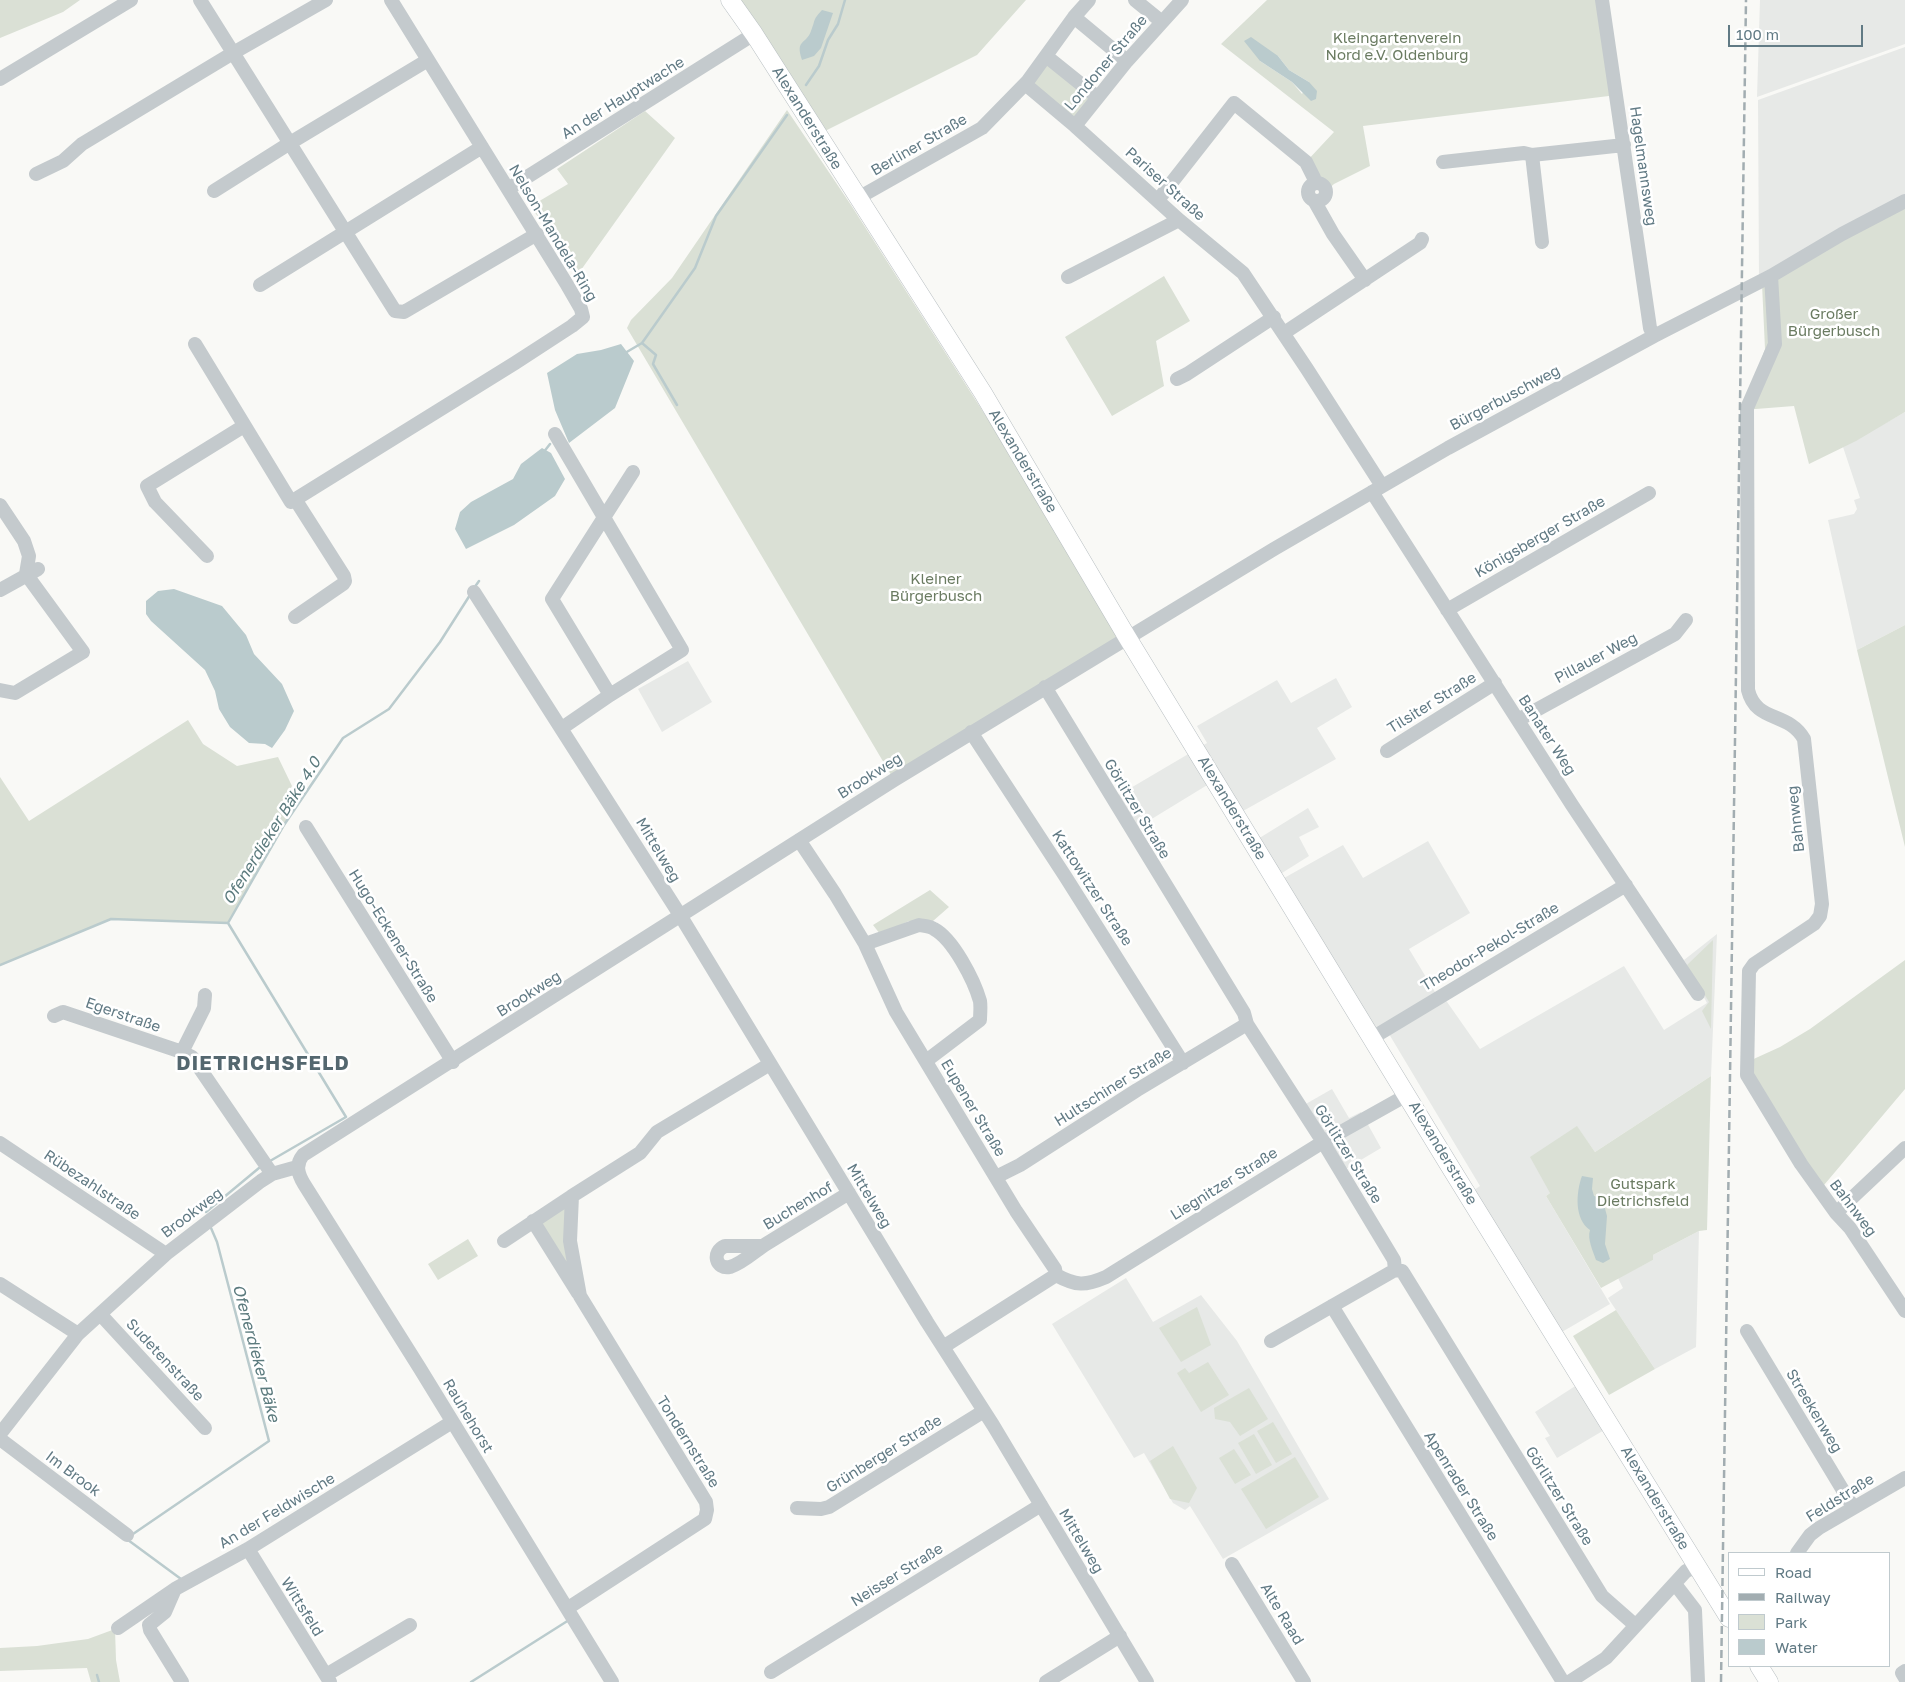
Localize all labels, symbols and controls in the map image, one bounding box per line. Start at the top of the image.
street label: Londoner Straße [1061,12,1151,114]
scale bar [1730,15,1865,47]
text: 100 m [1736,25,1779,43]
park label: Kleingartenverein Nord e.V. Oldenburg [1326,29,1468,64]
street label: An der Hauptwache [558,53,688,143]
street label: Alexanderstraße [768,63,846,173]
street label: Hagelmannsweg [1626,105,1660,227]
street label: Berliner Straße [868,110,970,180]
street label: Pariser Straße [1121,143,1209,225]
street label: Nelson-Mandela-Ring [505,161,601,305]
park label: Großer Bürgerbusch [1788,305,1880,340]
street label: Bürgerbuschweg [1447,361,1563,435]
street label: Alexanderstraße [985,406,1061,516]
street label: Königsberger Straße [1472,492,1608,582]
park label: Kleiner Bürgerbusch [890,570,982,605]
street label: Pillauer Weg [1552,629,1640,687]
street label: Tilsiter Straße [1384,669,1480,737]
street label: Banater Weg [1514,691,1580,779]
street label: Brookweg [835,749,905,803]
street label: Alexanderstraße [1194,753,1270,863]
water label: Ofenerdieker Bäke 4.0 [219,754,325,908]
street label: Görlitzer Straße [1100,756,1174,862]
street label: Bahnweg [1784,785,1808,853]
street label: Mittelweg [632,814,684,886]
street label: Kattowitzer Straße [1048,827,1136,949]
street label: Hugo-Eckener-Straße [345,866,441,1006]
street label: Theodor-Pekol-Straße [1418,899,1562,995]
street label: Brookweg [494,967,564,1021]
street label: Egerstraße [83,994,163,1036]
street label: Hultschiner Straße [1051,1044,1175,1130]
district label: DIETRICHSFELD [175,1052,351,1076]
street label: Eupener Straße [937,1056,1009,1160]
street label: Alexanderstraße [1405,1098,1481,1208]
street label: Görlitzer Straße [1310,1101,1386,1207]
street label: Liegnitzer Straße [1167,1144,1281,1224]
street label: Rübezahlstraße [40,1146,144,1224]
street label: Mittelweg [843,1160,895,1232]
park label: Gutspark Dietrichsfeld [1597,1175,1689,1210]
street label: Bahnweg [1826,1176,1880,1240]
street label: Buchenhof [760,1178,836,1234]
street label: Brookweg [158,1184,226,1242]
water label: Ofenerdieker Bäke [228,1282,284,1424]
street label: Sudetenstraße [122,1315,208,1405]
street label: Streekenweg [1782,1366,1846,1456]
street label: Rauhehorst [439,1376,497,1456]
street label: Tondernstraße [653,1393,723,1491]
street label: Grünberger Straße [823,1411,945,1497]
street label: Apenrader Straße [1420,1428,1502,1544]
street label: Görlitzer Straße [1521,1443,1597,1549]
street label: Alexanderstraße [1617,1443,1693,1553]
street label: Im Brook [42,1448,104,1500]
street label: An der Feldwische [216,1469,338,1553]
street label: Feldstraße [1803,1470,1877,1526]
street label: Mittelweg [1055,1505,1107,1577]
street label: Neisser Straße [848,1539,946,1611]
legend [1728,1552,1890,1667]
text: Road [1775,1563,1812,1581]
street label: Wittsfeld [277,1574,327,1640]
street label: Alte Raad [1257,1580,1307,1648]
text: Railway [1775,1588,1831,1606]
text: Park [1775,1613,1807,1631]
text: Water [1775,1638,1818,1656]

